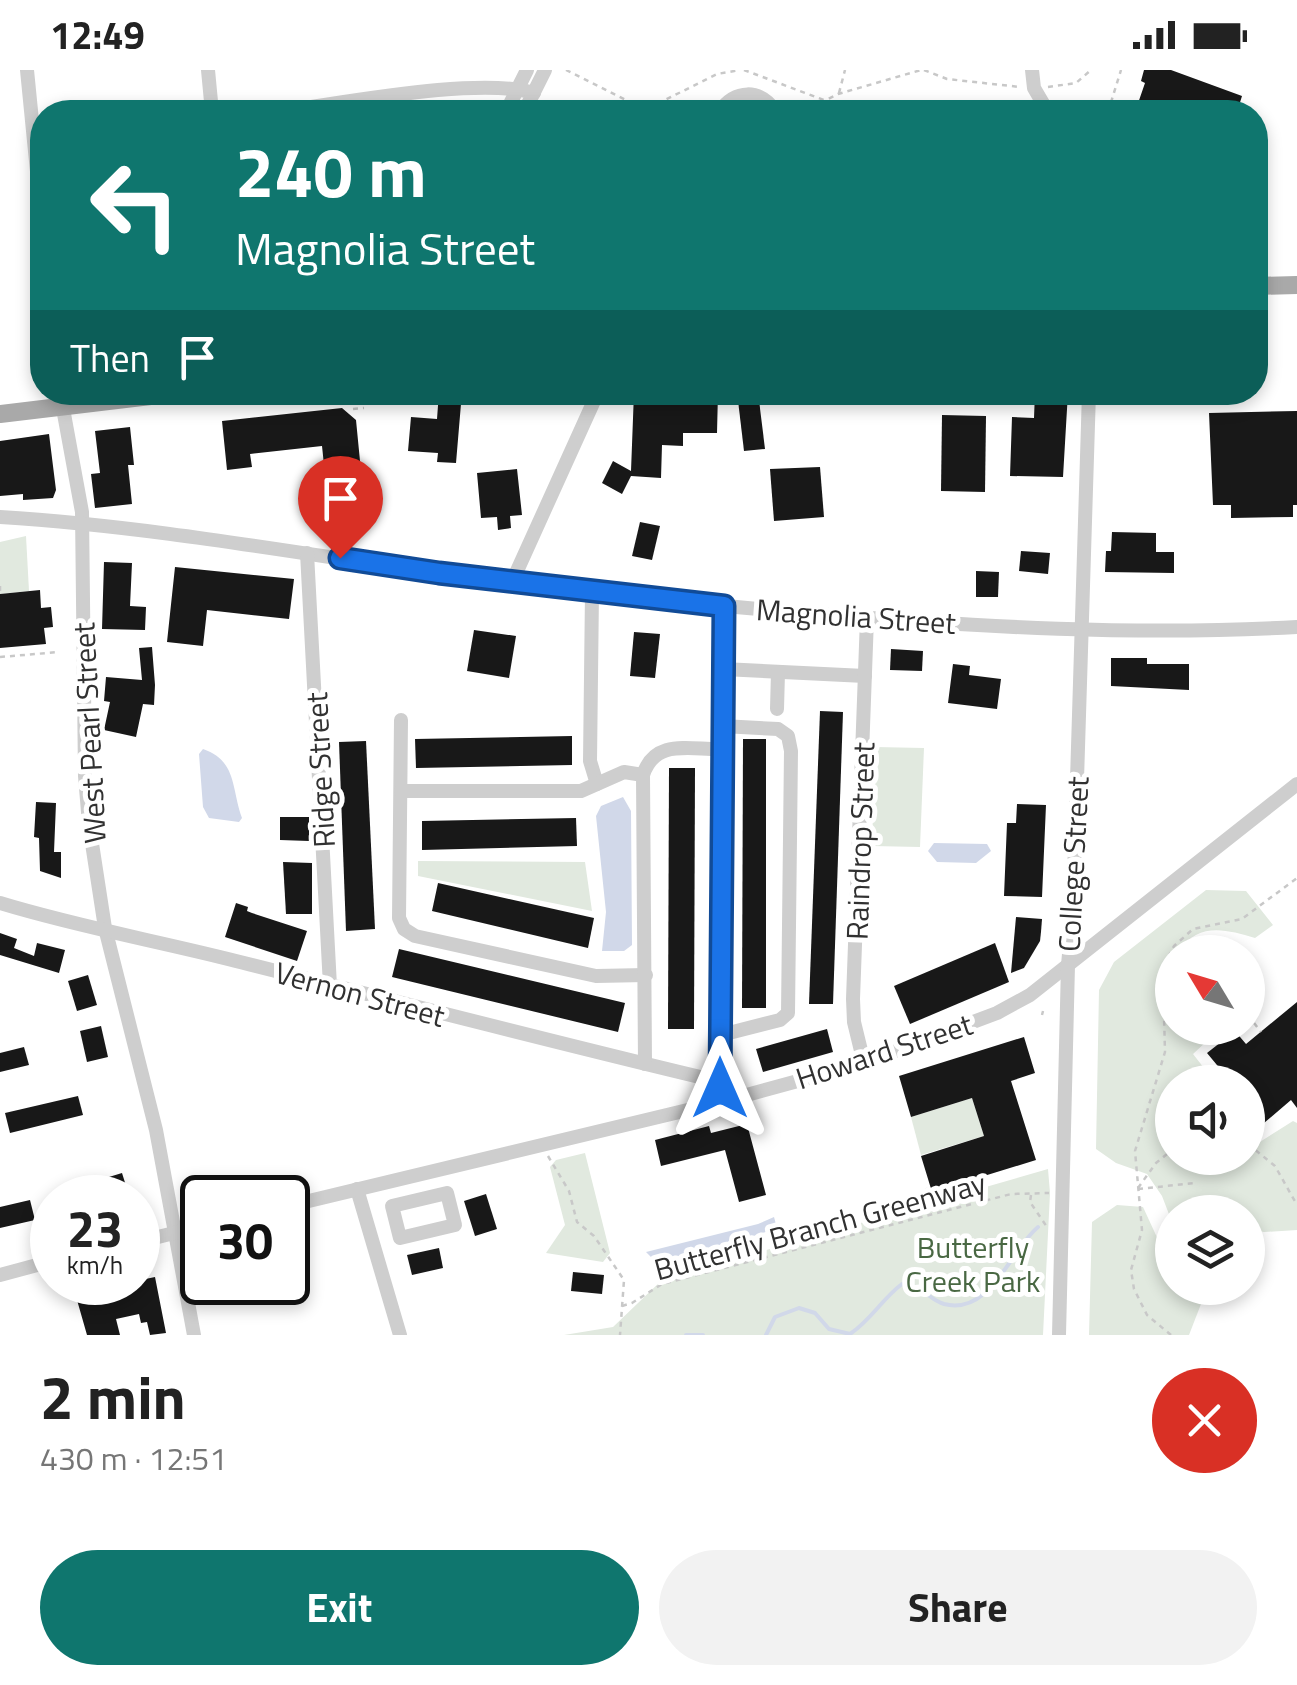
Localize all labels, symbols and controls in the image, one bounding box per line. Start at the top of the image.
text: 12:49 [50,6,145,64]
text: 240 m [235,118,427,224]
icon: left [70,140,200,270]
text: Magnolia Street [235,214,535,282]
text: Then [70,329,150,387]
icon: arrive [170,330,225,385]
pin [298,456,383,559]
icon: arrive [313,471,368,526]
street label: Magnolia Street [755,586,958,646]
street label: West Pearl Street [60,621,118,845]
street label: Ridge Street [293,691,347,849]
street label: Raindrop Street [834,741,886,941]
street label: College Street [1045,775,1101,953]
north arrow [1155,935,1265,1045]
map controls [1155,935,1265,1305]
street label: Vernon Street [270,949,450,1039]
street label: Howard Street [790,1001,979,1101]
position arrow [668,1036,772,1140]
button: sound [1155,1065,1265,1175]
street label: Butterfly Branch Greenway [649,1160,991,1292]
speed limit sign: 30 [180,1175,310,1305]
text: 23 [67,1190,123,1266]
button: layers [1155,1195,1265,1305]
park label: Butterfly Creek Park [906,1224,1040,1304]
text: km/h [67,1246,123,1284]
text: 2 min [40,1351,186,1442]
button: close [1152,1368,1257,1473]
text: 430 m · 12:51 [40,1434,227,1482]
button: Exit [40,1550,639,1665]
button: Share [659,1550,1257,1665]

